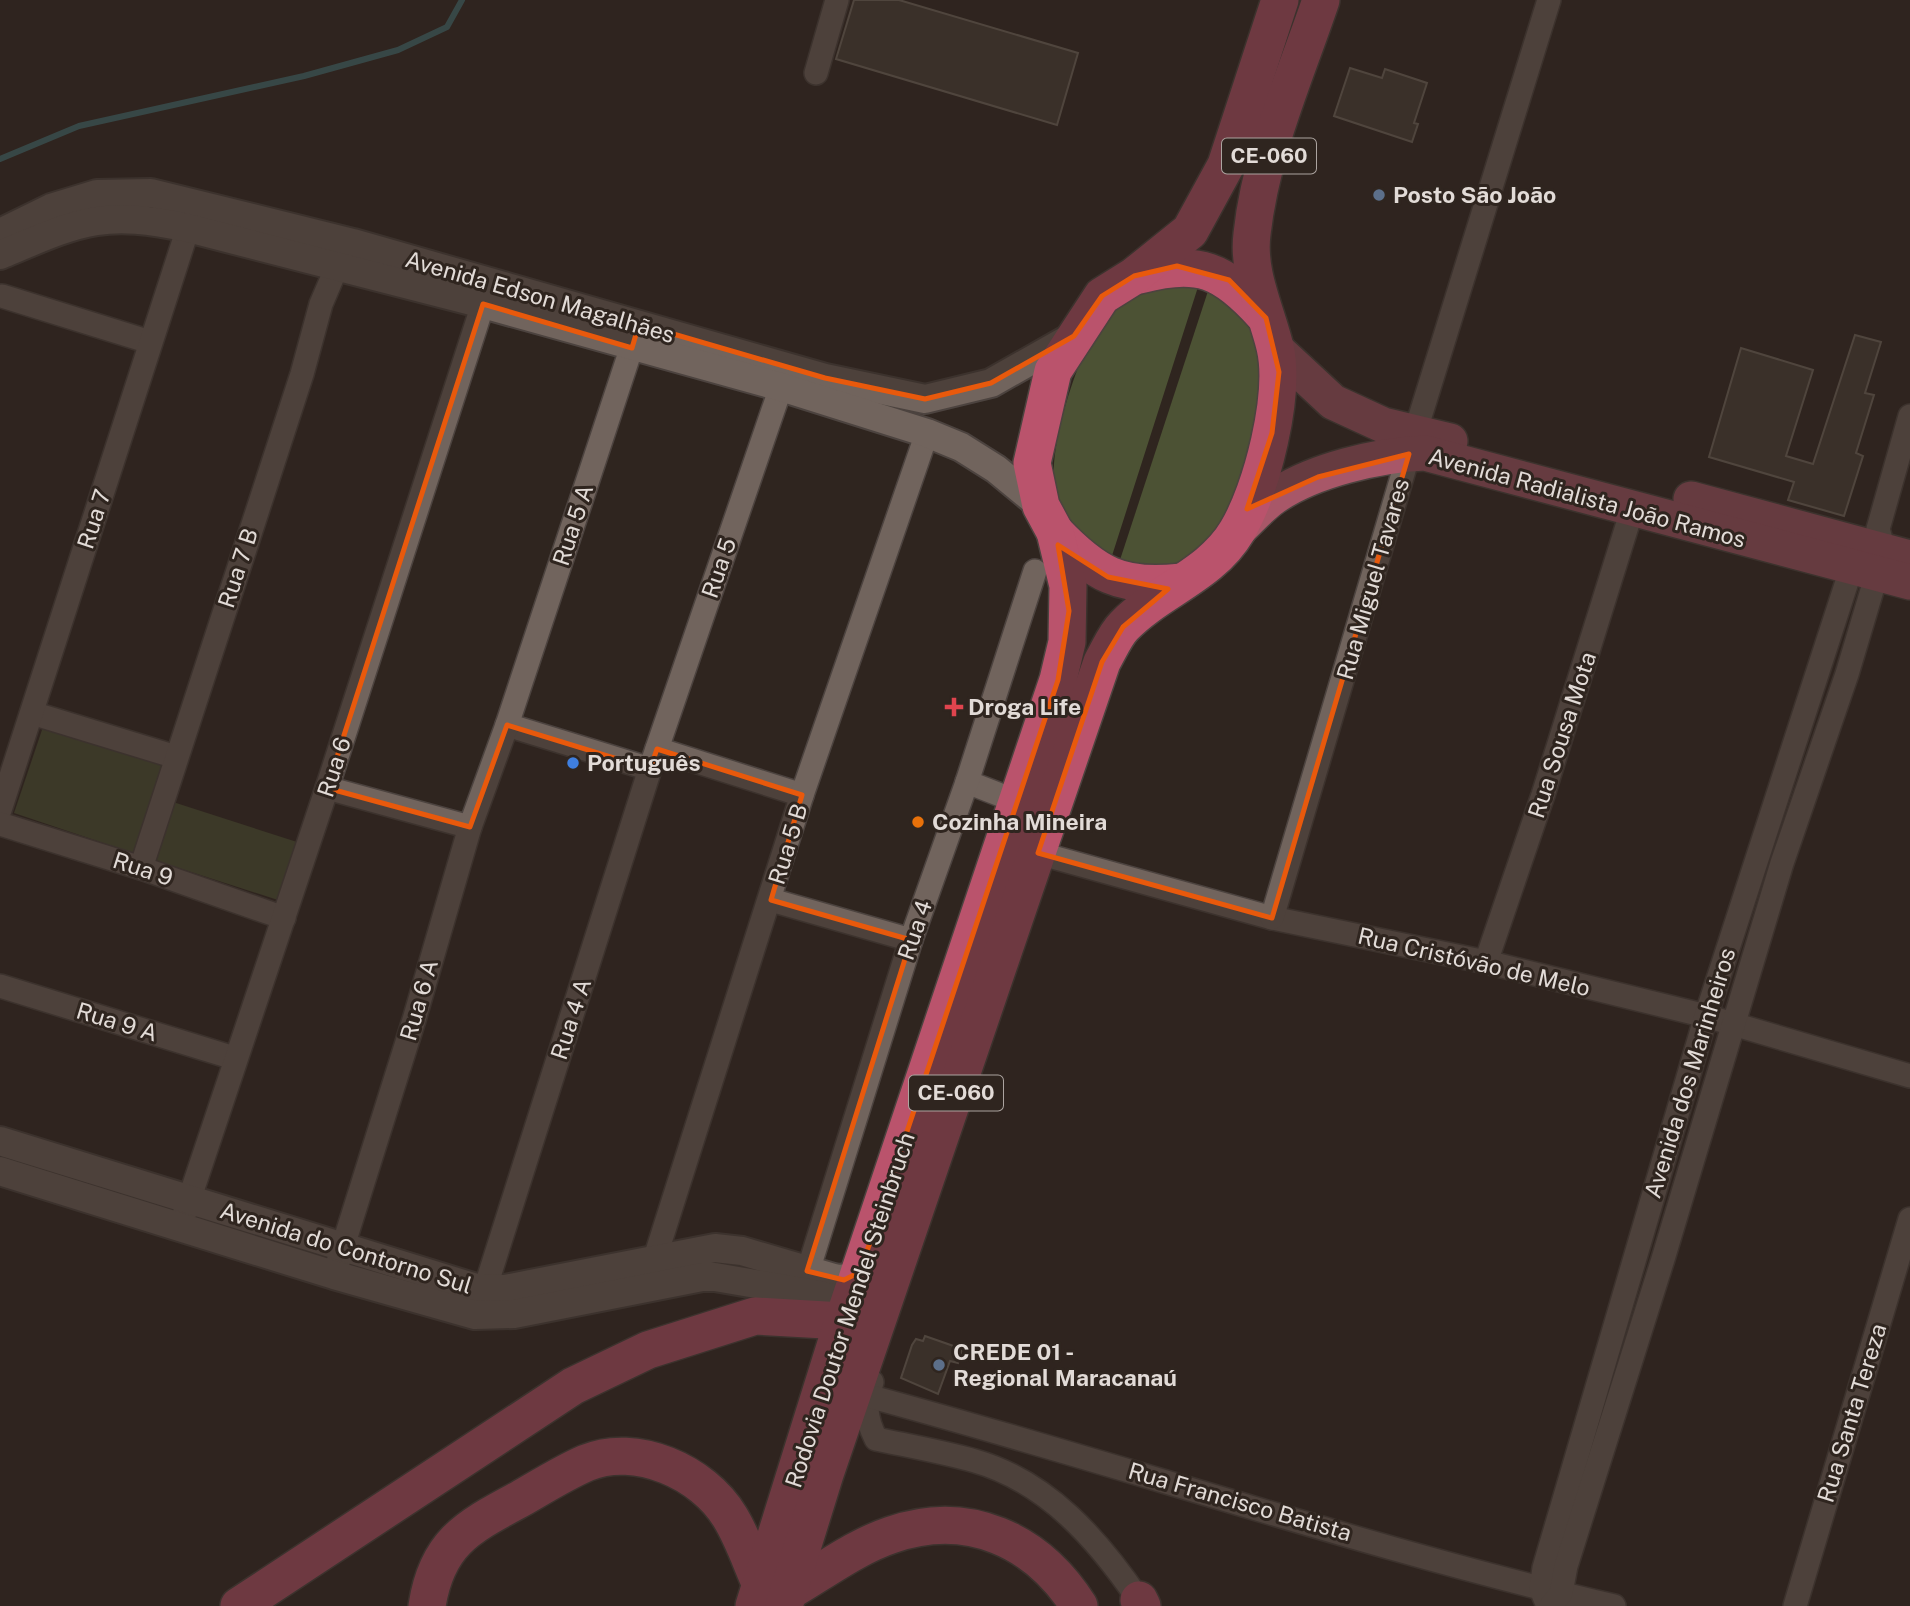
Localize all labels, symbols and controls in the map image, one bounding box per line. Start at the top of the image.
road number: CE-060 [1222,138,1316,174]
place label: Posto São João [1393,181,1556,208]
marker: Posto São João [1371,187,1387,203]
street label: Avenida Edson Magalhães [402,245,678,348]
street label: Avenida Radialista João Ramos [1426,442,1749,553]
street label: Rua Miguel Tavares [1331,475,1414,683]
street label: Rua 5 A [547,481,598,569]
street label: Rua 7 [71,486,116,552]
street label: Rua 7 B [212,525,263,611]
street label: Rua 5 [696,534,741,601]
street label: Rua Sousa Mota [1522,648,1601,821]
place label: Droga Life [968,693,1081,720]
marker: Droga Life [946,699,962,715]
street label: Rua 6 [311,733,356,800]
place label: Português [587,749,701,776]
marker: Português [565,755,581,771]
street label: Rua 5 B [763,800,813,887]
place label: Cozinha Mineira [932,808,1107,835]
marker: Cozinha Mineira [910,814,926,830]
street label: Rua 9 [110,846,177,891]
street label: Rua 4 [892,896,937,963]
street label: Rua Cristóvão de Melo [1355,922,1593,1001]
street label: Avenida dos Marinheiros [1639,944,1741,1201]
street label: Rua 6 A [394,956,443,1044]
street label: Rua 4 A [545,975,596,1063]
street label: Rua 9 A [73,996,161,1047]
road number: CE-060 [909,1076,1003,1110]
street label: Rodovia Doutor Mendel Steinbruch [779,1129,920,1491]
street label: Avenida do Contorno Sul [217,1196,475,1299]
street label: Rua Santa Tereza [1811,1320,1892,1506]
place label: CREDE 01 - Regional Maracanaú [953,1338,1177,1391]
marker: CREDE 01 - Regional Maracanaú [931,1357,947,1373]
street label: Rua Francisco Batista [1125,1457,1355,1546]

